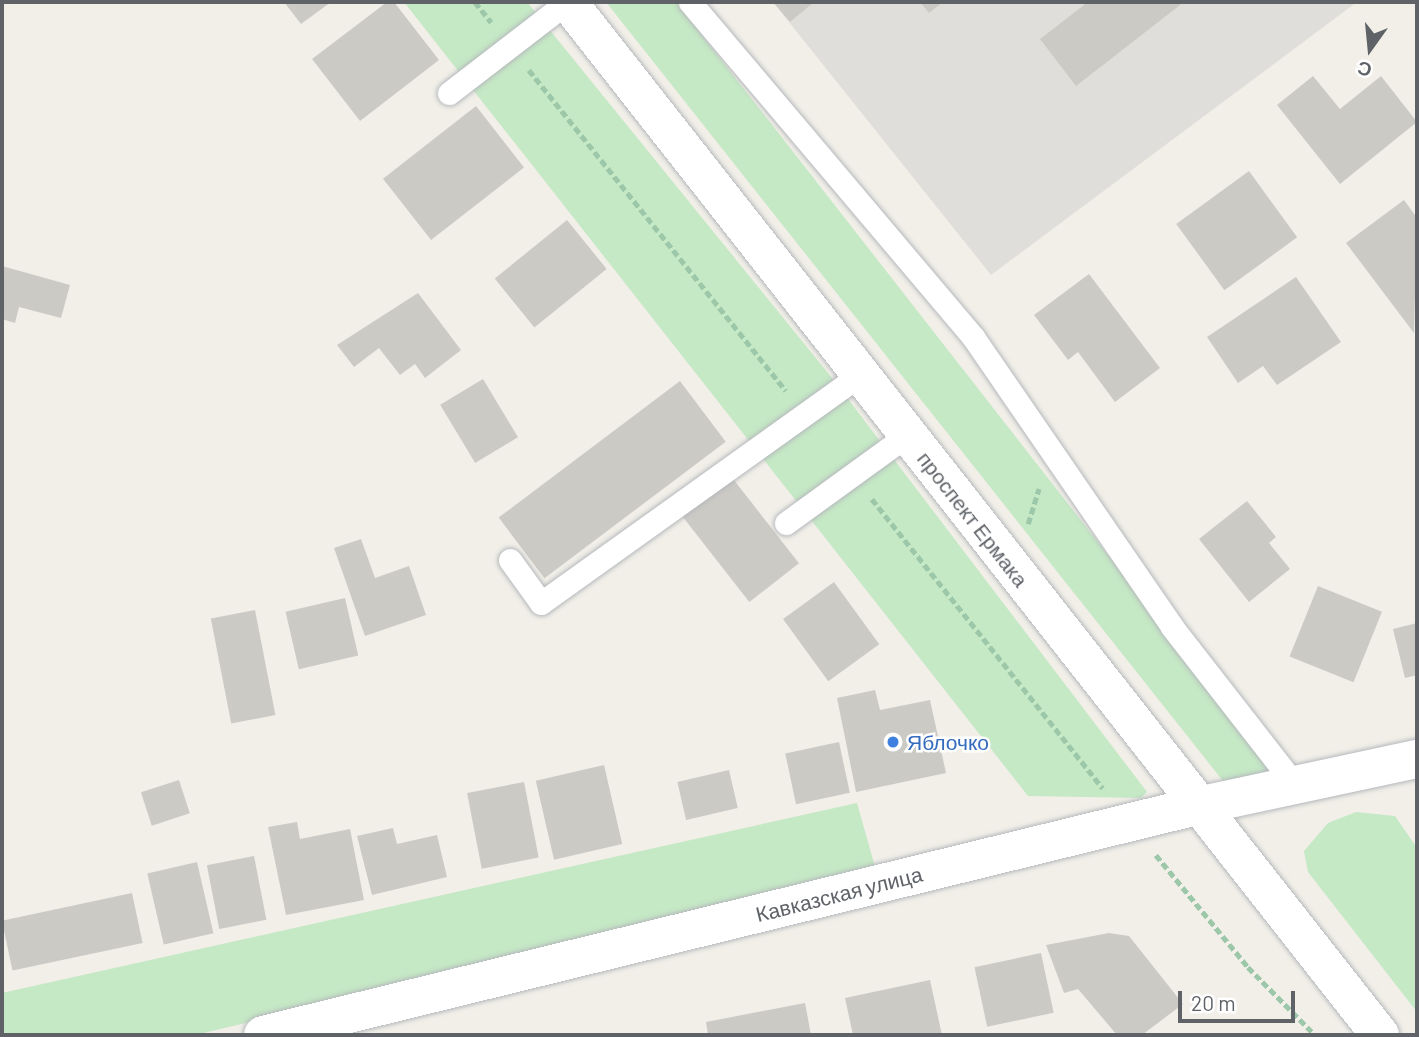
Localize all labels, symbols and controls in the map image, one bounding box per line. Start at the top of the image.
north arrow [1335,14,1405,84]
text: С [1355,57,1374,83]
street label: проспект Ермака [912,446,1034,592]
place label: Яблочко [907,729,989,755]
marker: Яблочко [885,734,901,750]
street label: Кавказская улица [753,861,925,927]
scale bar [1181,978,1298,1022]
text: 20 m [1191,990,1236,1015]

